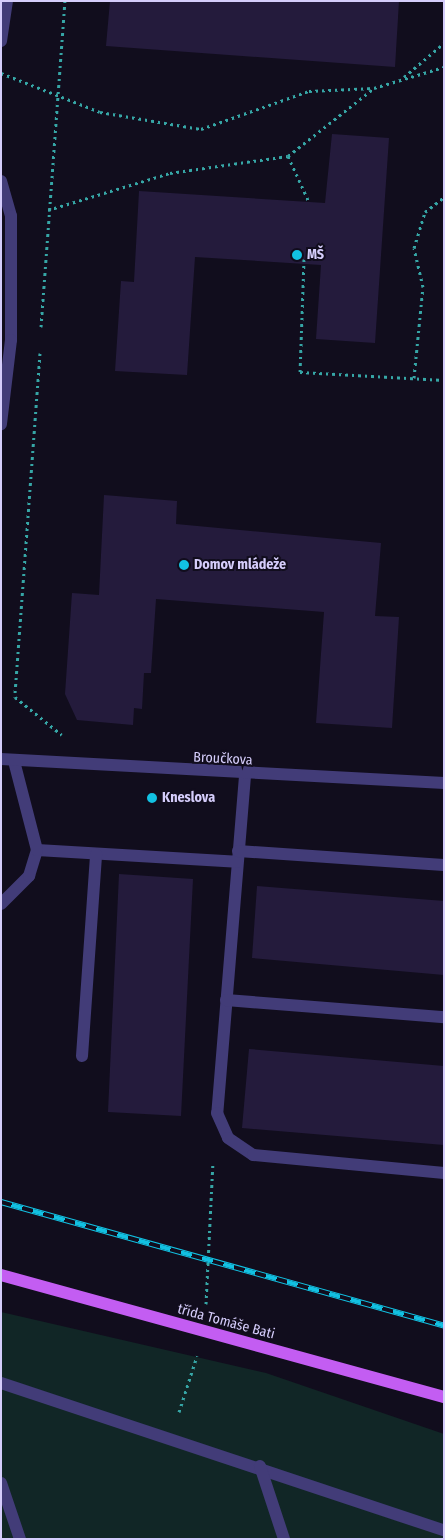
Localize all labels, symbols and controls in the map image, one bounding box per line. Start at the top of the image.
place label: MŠ [307,247,324,263]
marker: MŠ [291,249,303,261]
place label: Domov mládeže [194,557,286,573]
marker: Domov mládeže [178,559,190,571]
street label: Broučkova [193,749,253,769]
place label: Kneslova [162,790,215,806]
marker: Kneslova [146,792,158,804]
street label: třída Tomáše Bati [176,1301,276,1343]

